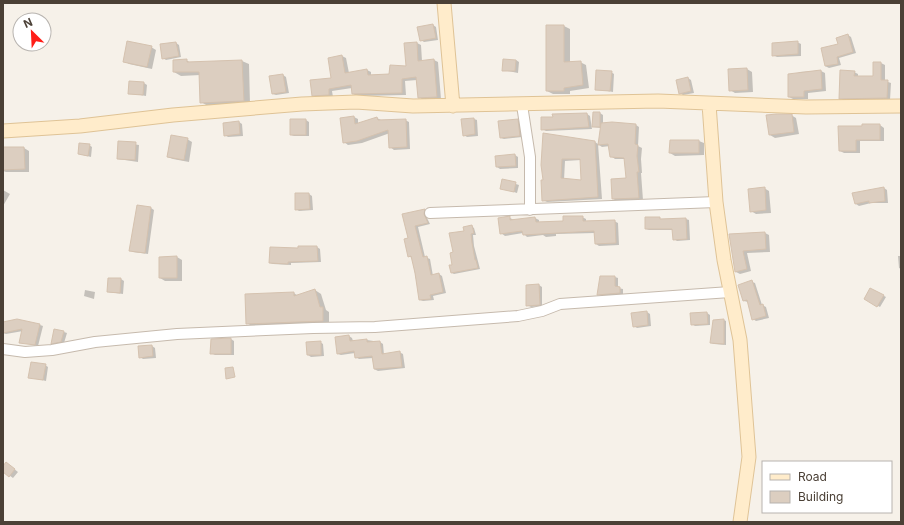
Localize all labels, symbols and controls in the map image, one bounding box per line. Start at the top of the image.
north arrow [12,12,52,52]
text: N [21,15,35,31]
legend [762,461,892,513]
text: Road [798,469,827,484]
text: Building [798,489,843,504]

